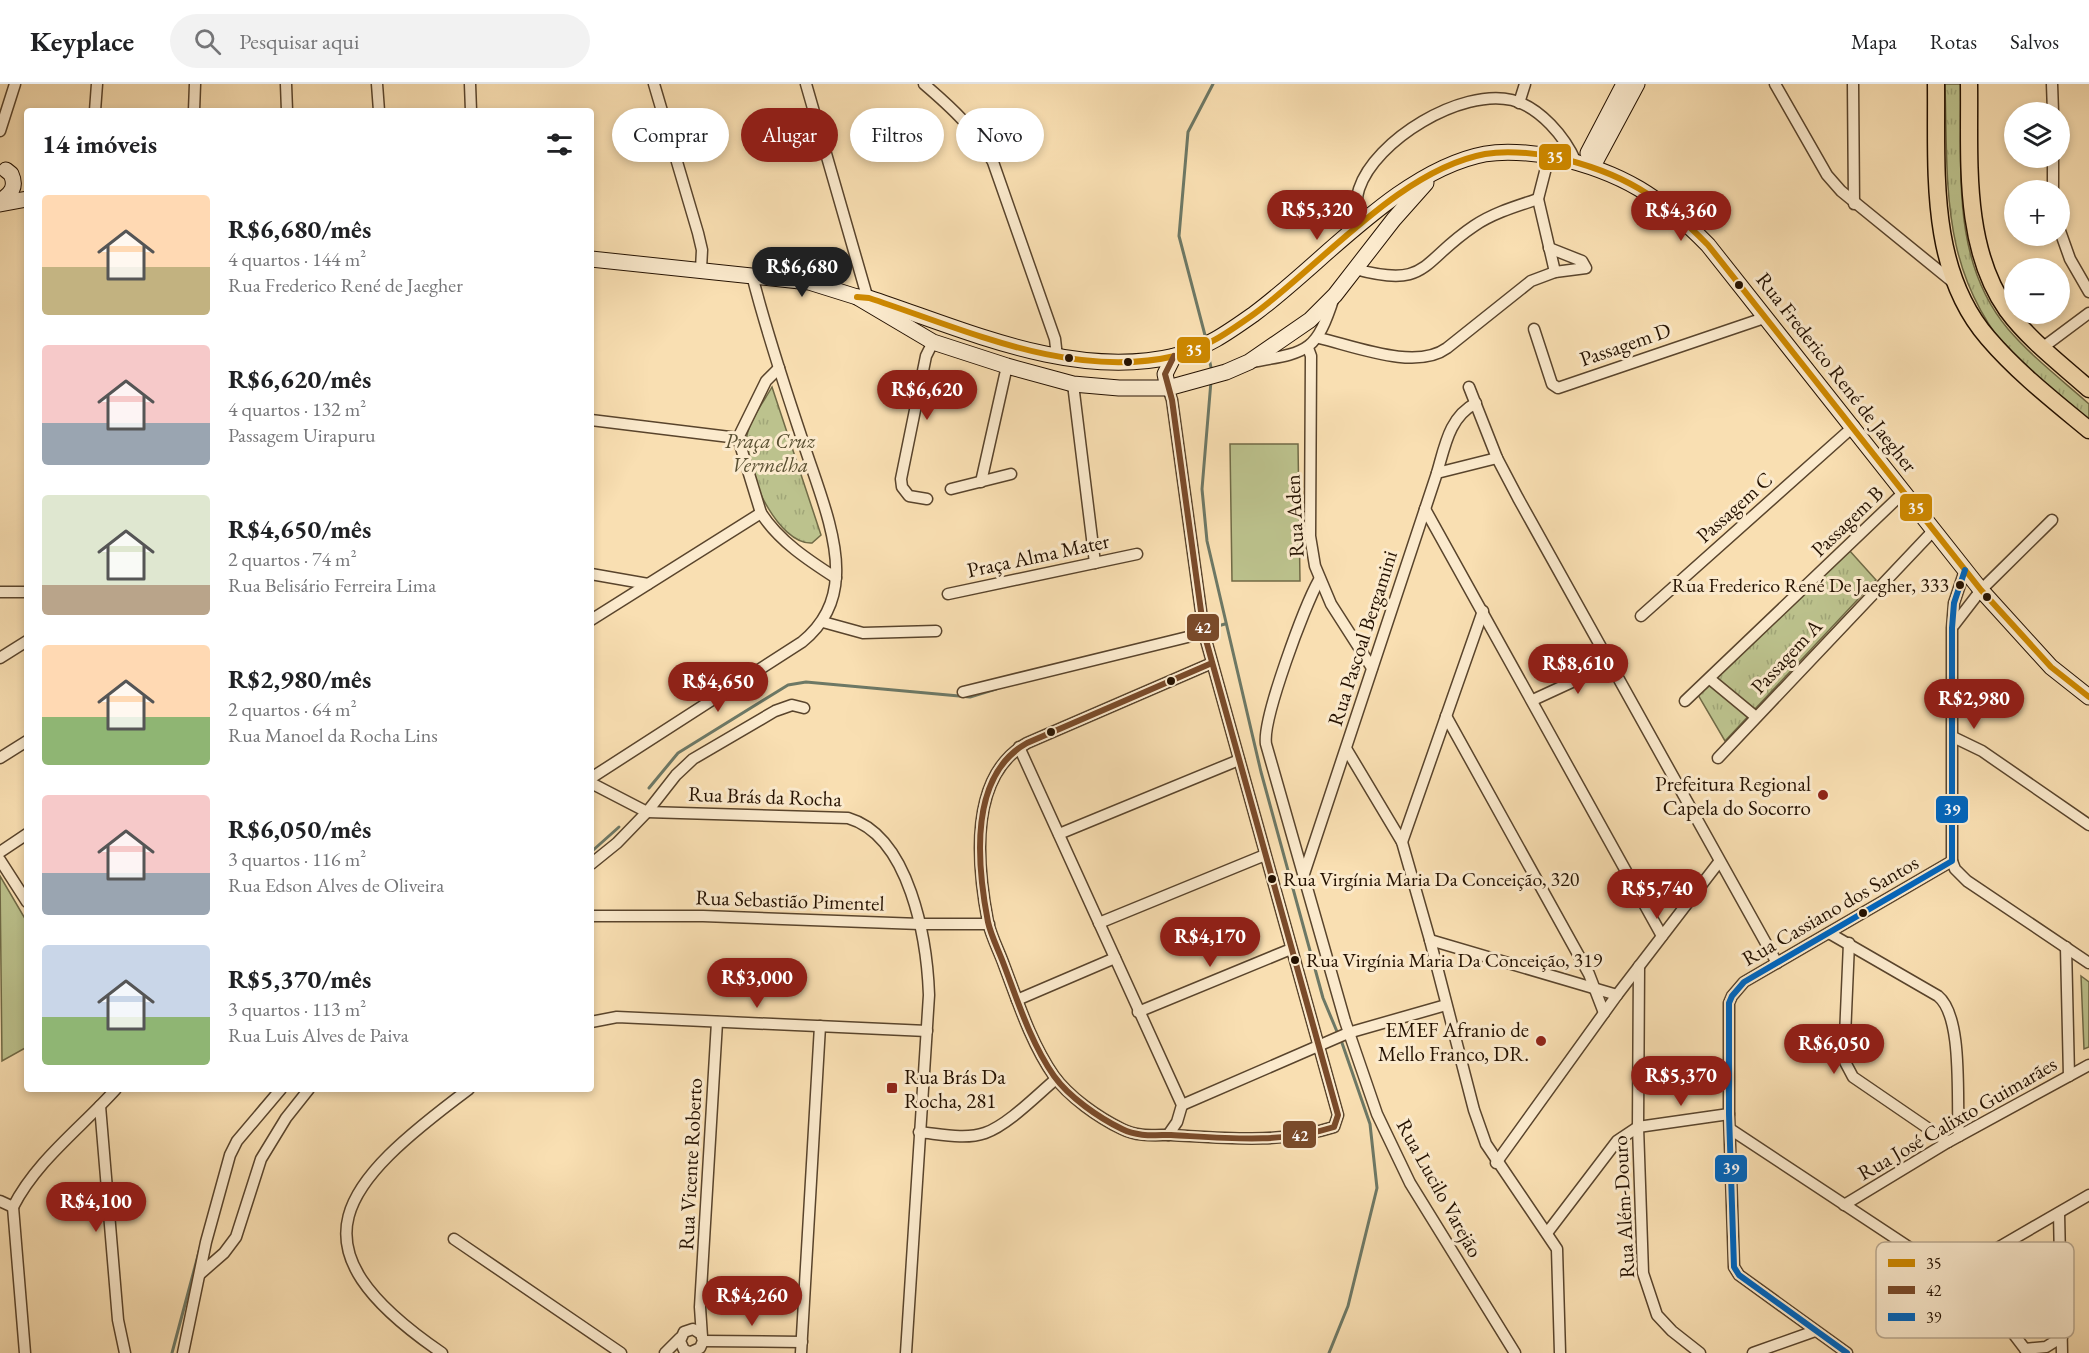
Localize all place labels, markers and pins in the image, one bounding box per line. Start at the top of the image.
pin: R$5,320 [1262,190,1372,241]
pin: R$4,360 [1626,191,1736,242]
pin: R$6,680 [747,247,857,298]
unlabelled marker [1733,279,1745,291]
unlabelled marker [1063,352,1075,364]
unlabelled marker [1122,356,1134,368]
pin: R$6,620 [872,370,982,421]
place label: Rua Frederico René De Jaegher, 333 [1672,572,1949,598]
marker: Rua Frederico René De Jaegher, 333 [1954,579,1966,591]
unlabelled marker [1981,591,1993,603]
pin: R$8,610 [1523,644,1633,695]
pin: R$4,650 [663,662,773,713]
unlabelled marker [1165,675,1177,687]
pin: R$2,980 [1919,679,2029,730]
unlabelled marker [1045,726,1057,738]
place label: Prefeitura Regional Capela do Socorro [1655,770,1811,821]
marker: Prefeitura Regional Capela do Socorro [1816,788,1830,802]
place label: Rua Virgínia Maria Da Conceição, 320 [1283,866,1580,892]
pin: R$5,740 [1602,869,1712,920]
marker: Rua Virgínia Maria Da Conceição, 320 [1266,873,1278,885]
unlabelled marker [1857,907,1869,919]
pin: R$4,170 [1155,917,1265,968]
place label: Rua Virgínia Maria Da Conceição, 319 [1306,947,1603,973]
marker: Rua Virgínia Maria Da Conceição, 319 [1289,954,1301,966]
pin: R$3,000 [702,958,812,1009]
place label: EMEF Afranio de Mello Franco, DR. [1378,1016,1529,1067]
pin: R$6,050 [1779,1024,1889,1075]
marker: EMEF Afranio de Mello Franco, DR. [1534,1034,1548,1048]
pin: R$5,370 [1626,1056,1736,1107]
place label: Rua Brás Da Rocha, 281 [904,1063,1006,1114]
marker: Rua Brás Da Rocha, 281 [885,1081,899,1095]
pin: R$4,100 [41,1182,151,1233]
pin: R$4,260 [697,1276,807,1327]

